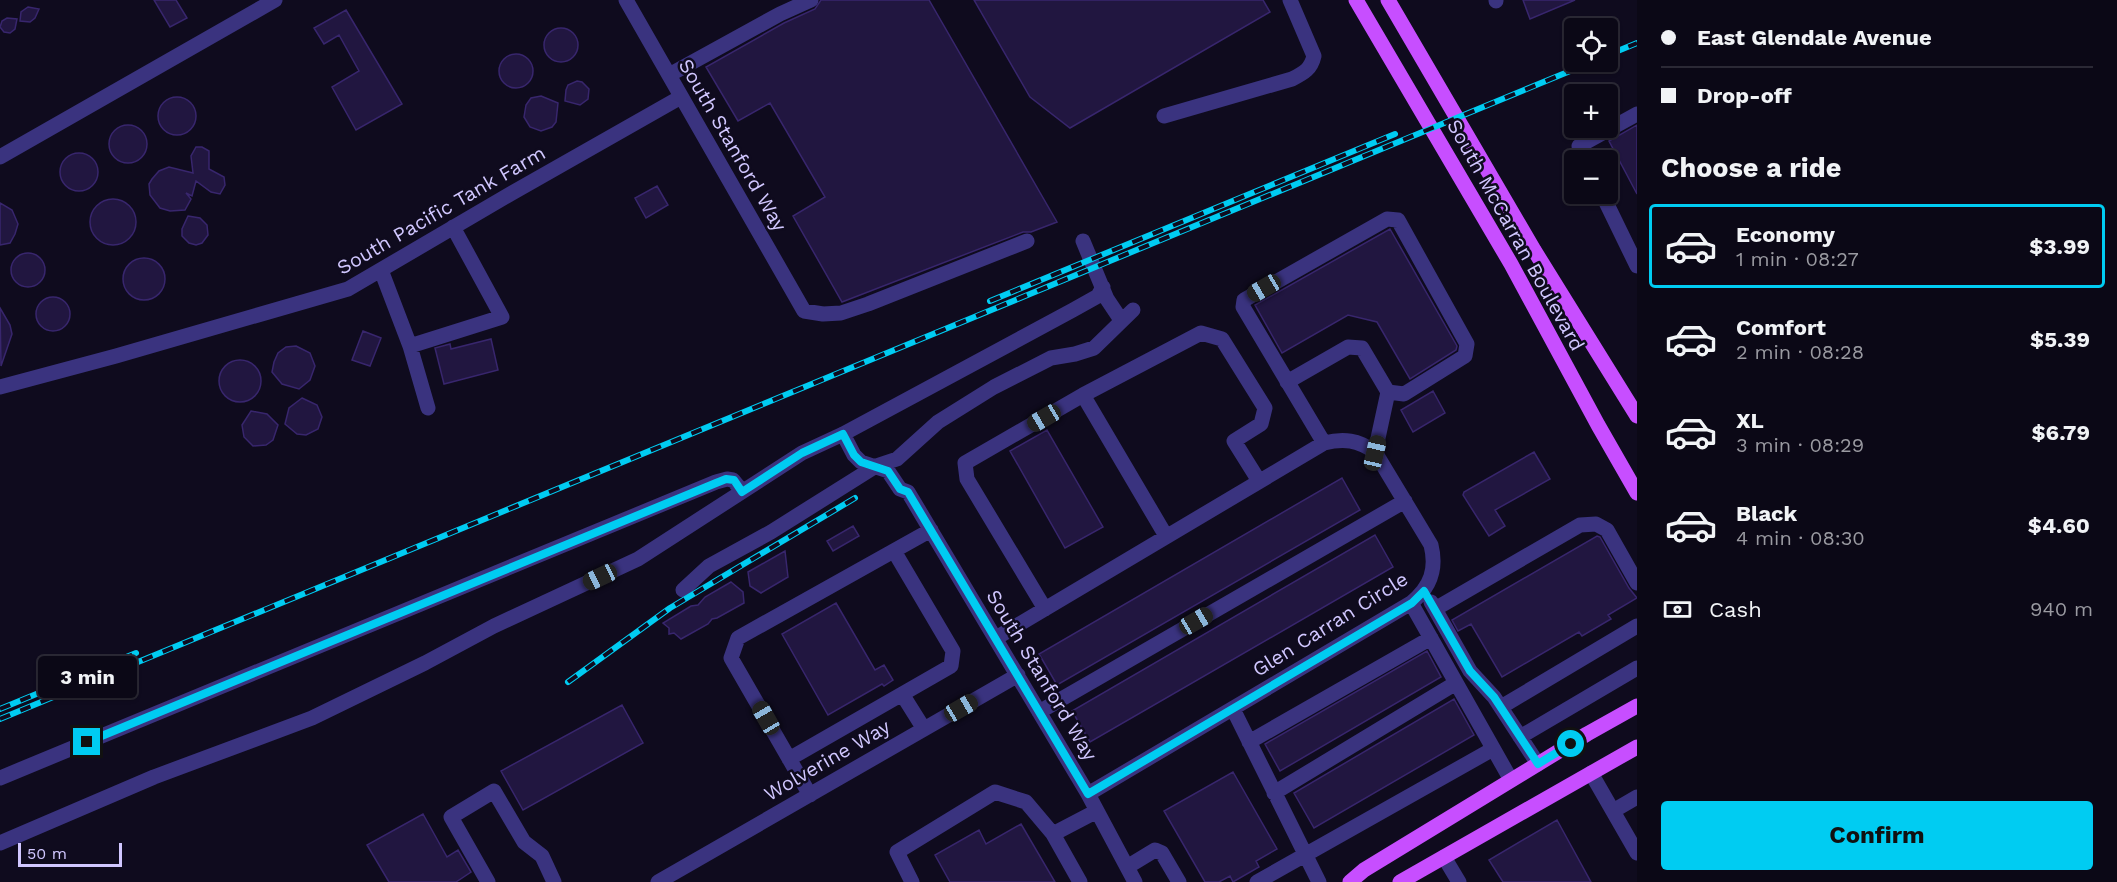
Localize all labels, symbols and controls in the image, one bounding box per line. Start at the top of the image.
map controls [1564,18,1618,204]
button: locate [1564,18,1618,72]
text: East Glendale Avenue [1697,25,1932,50]
street label: South Stanford Way [674,54,793,236]
text: Drop-off [1697,83,1792,108]
button: + [1564,84,1618,138]
street label: South McCarran Boulevard [1442,115,1590,355]
street label: South Pacific Tank Farm [333,140,549,280]
button: − [1564,150,1618,204]
text: Choose a ride [1661,152,1841,184]
icon: car [1664,219,1718,273]
text: Economy [1736,222,1835,247]
text: $3.99 [2029,234,2090,259]
text: 1 min · 08:27 [1736,247,1859,271]
car [1244,271,1284,305]
icon: car [1664,312,1718,366]
text: Comfort [1736,315,1826,340]
text: $5.39 [2030,327,2090,352]
text: 2 min · 08:28 [1736,340,1864,364]
car [1024,401,1064,435]
icon: car [1664,405,1718,459]
text: XL [1736,408,1764,433]
text: $6.79 [2032,420,2090,445]
car [1362,433,1388,473]
text: 3 min · 08:29 [1736,433,1864,457]
icon: car [1664,498,1718,552]
text: Black [1736,501,1797,526]
text: $4.60 [2028,513,2090,538]
text: 4 min · 08:30 [1736,526,1865,550]
car [580,561,620,593]
street label: Glen Carran Circle [1248,566,1412,682]
street label: South Stanford Way [981,585,1103,765]
icon: cash [1661,593,1694,626]
text: Cash [1709,597,1762,622]
text: 940 m [2030,597,2093,621]
car [1176,604,1216,638]
callout: 3 min [38,655,136,697]
text: 3 min [60,665,115,689]
car [941,691,981,725]
car [749,698,783,738]
street label: Wolverine Way [760,714,895,806]
route end [73,728,100,755]
route start [1557,730,1584,757]
button: Confirm [1661,801,2093,870]
scale bar [18,840,122,868]
text: 50 m [27,844,67,863]

